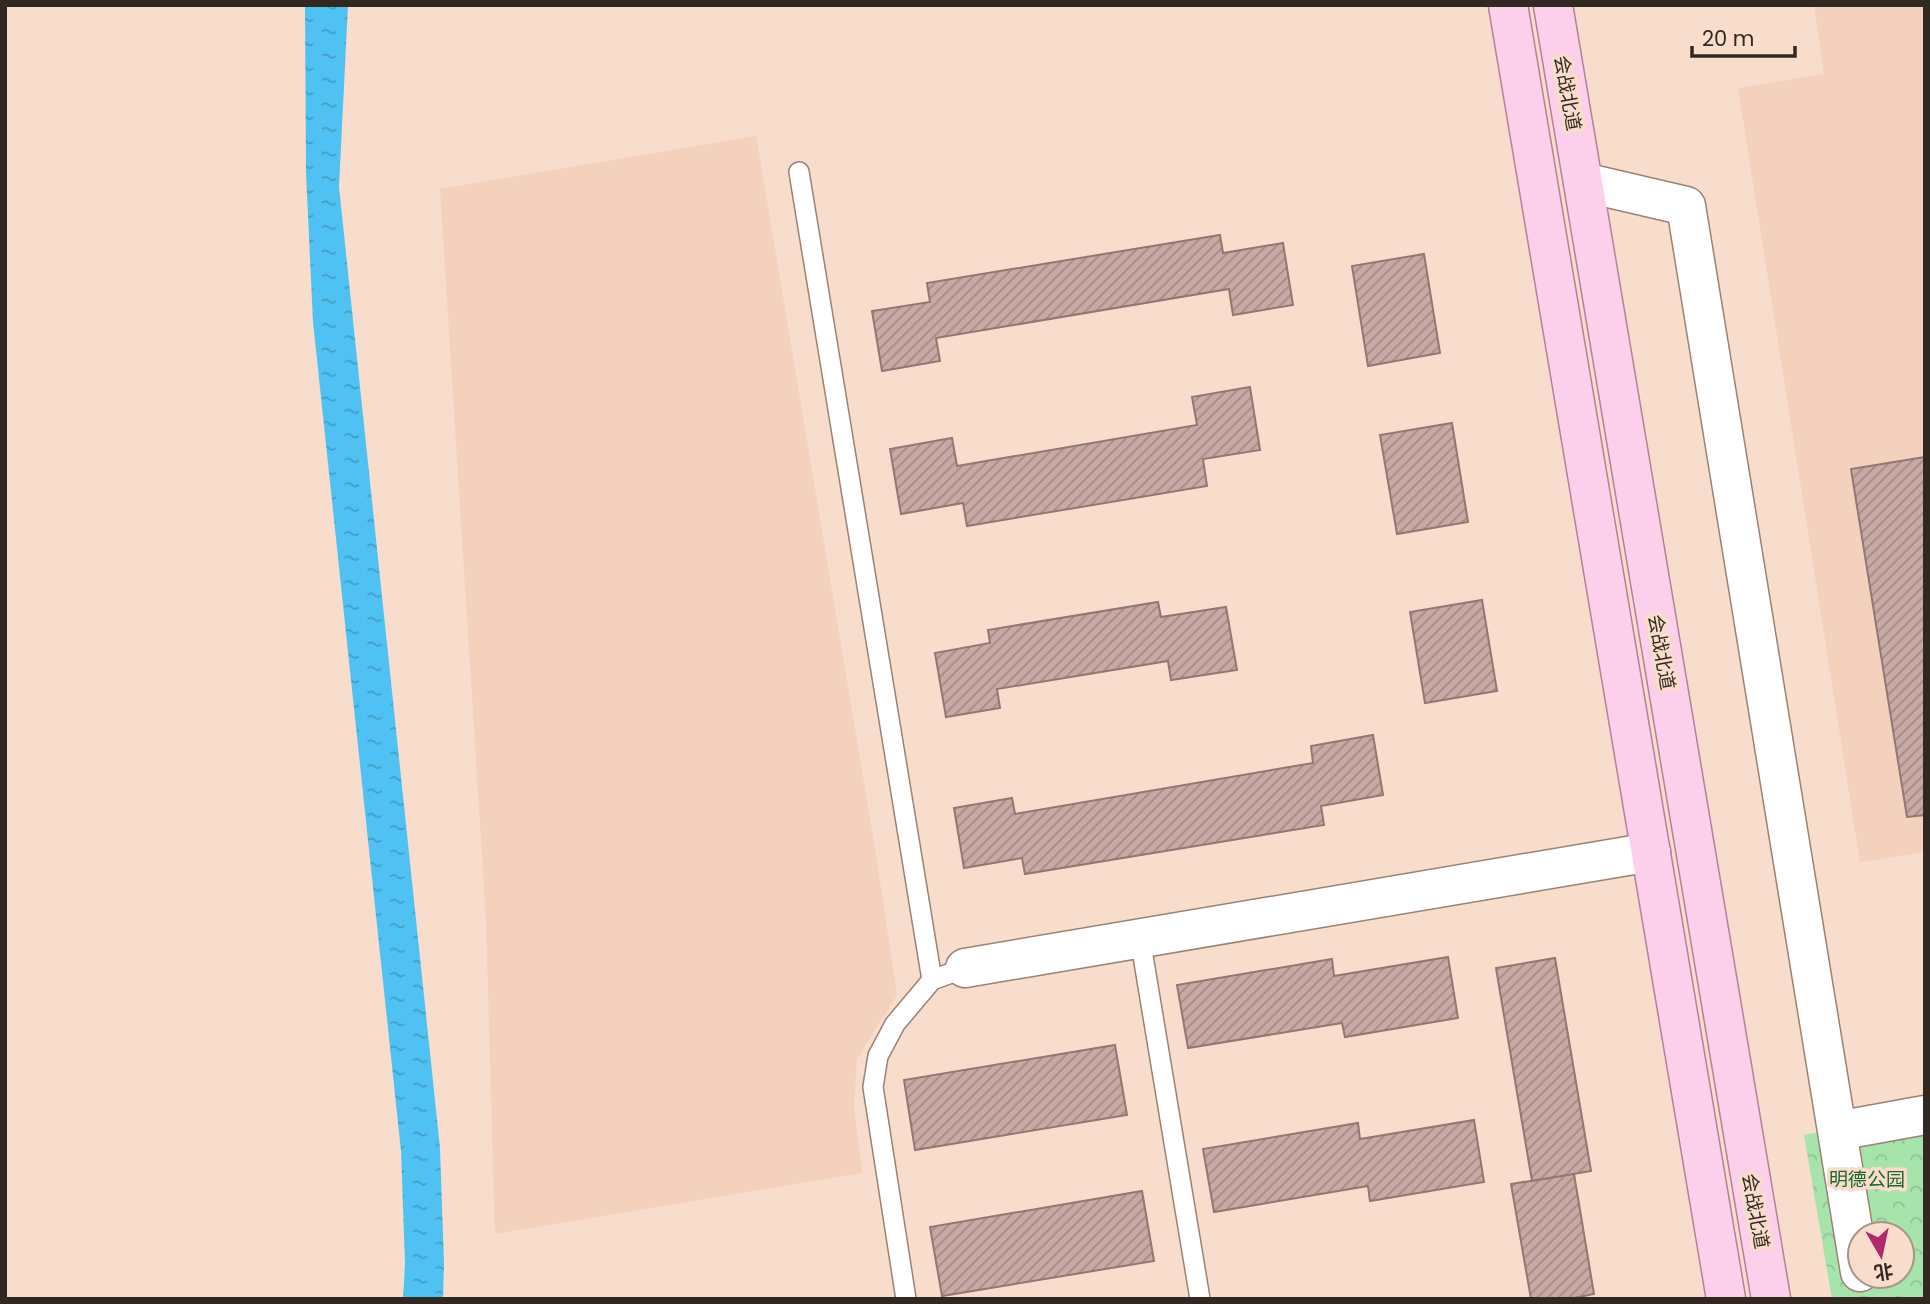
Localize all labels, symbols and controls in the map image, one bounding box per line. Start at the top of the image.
scale bar [1692,14,1795,58]
text: 20 m [1702,24,1755,53]
street label: 会战北道 [1548,53,1587,133]
street label: 会战北道 [1642,612,1681,692]
park label: 明德公园 [1829,1166,1905,1193]
street label: 会战北道 [1736,1171,1775,1251]
north arrow [1846,1220,1916,1290]
text: 北 [1872,1256,1895,1286]

